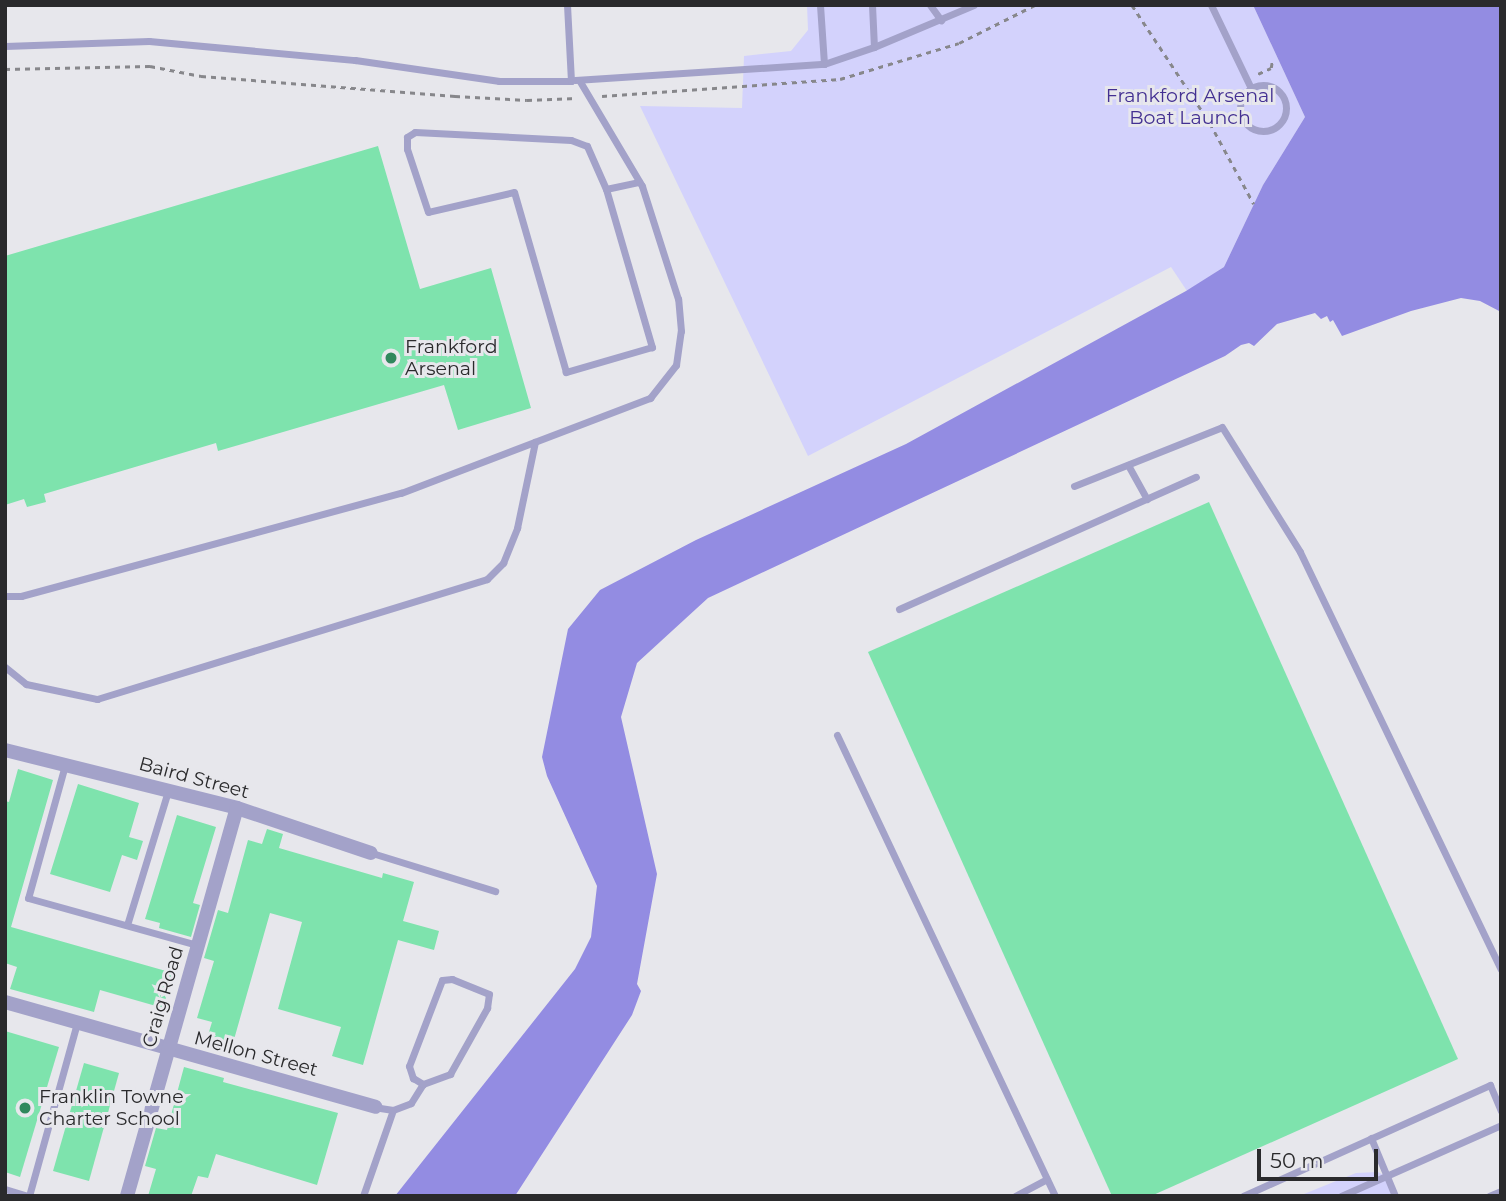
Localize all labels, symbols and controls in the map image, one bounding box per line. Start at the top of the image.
park label: Frankford Arsenal Boat Launch [1106,85,1274,129]
place label: Frankford Arsenal [405,336,498,380]
marker: Frankford Arsenal [383,350,399,366]
street label: Baird Street [136,752,252,804]
street label: Craig Road [138,944,188,1050]
street label: Mellon Street [192,1027,320,1081]
place label: Franklin Towne Charter School [39,1086,184,1130]
marker: Franklin Towne Charter School [17,1100,33,1116]
scale bar [1261,1134,1382,1178]
text: 50 m [1270,1148,1324,1173]

